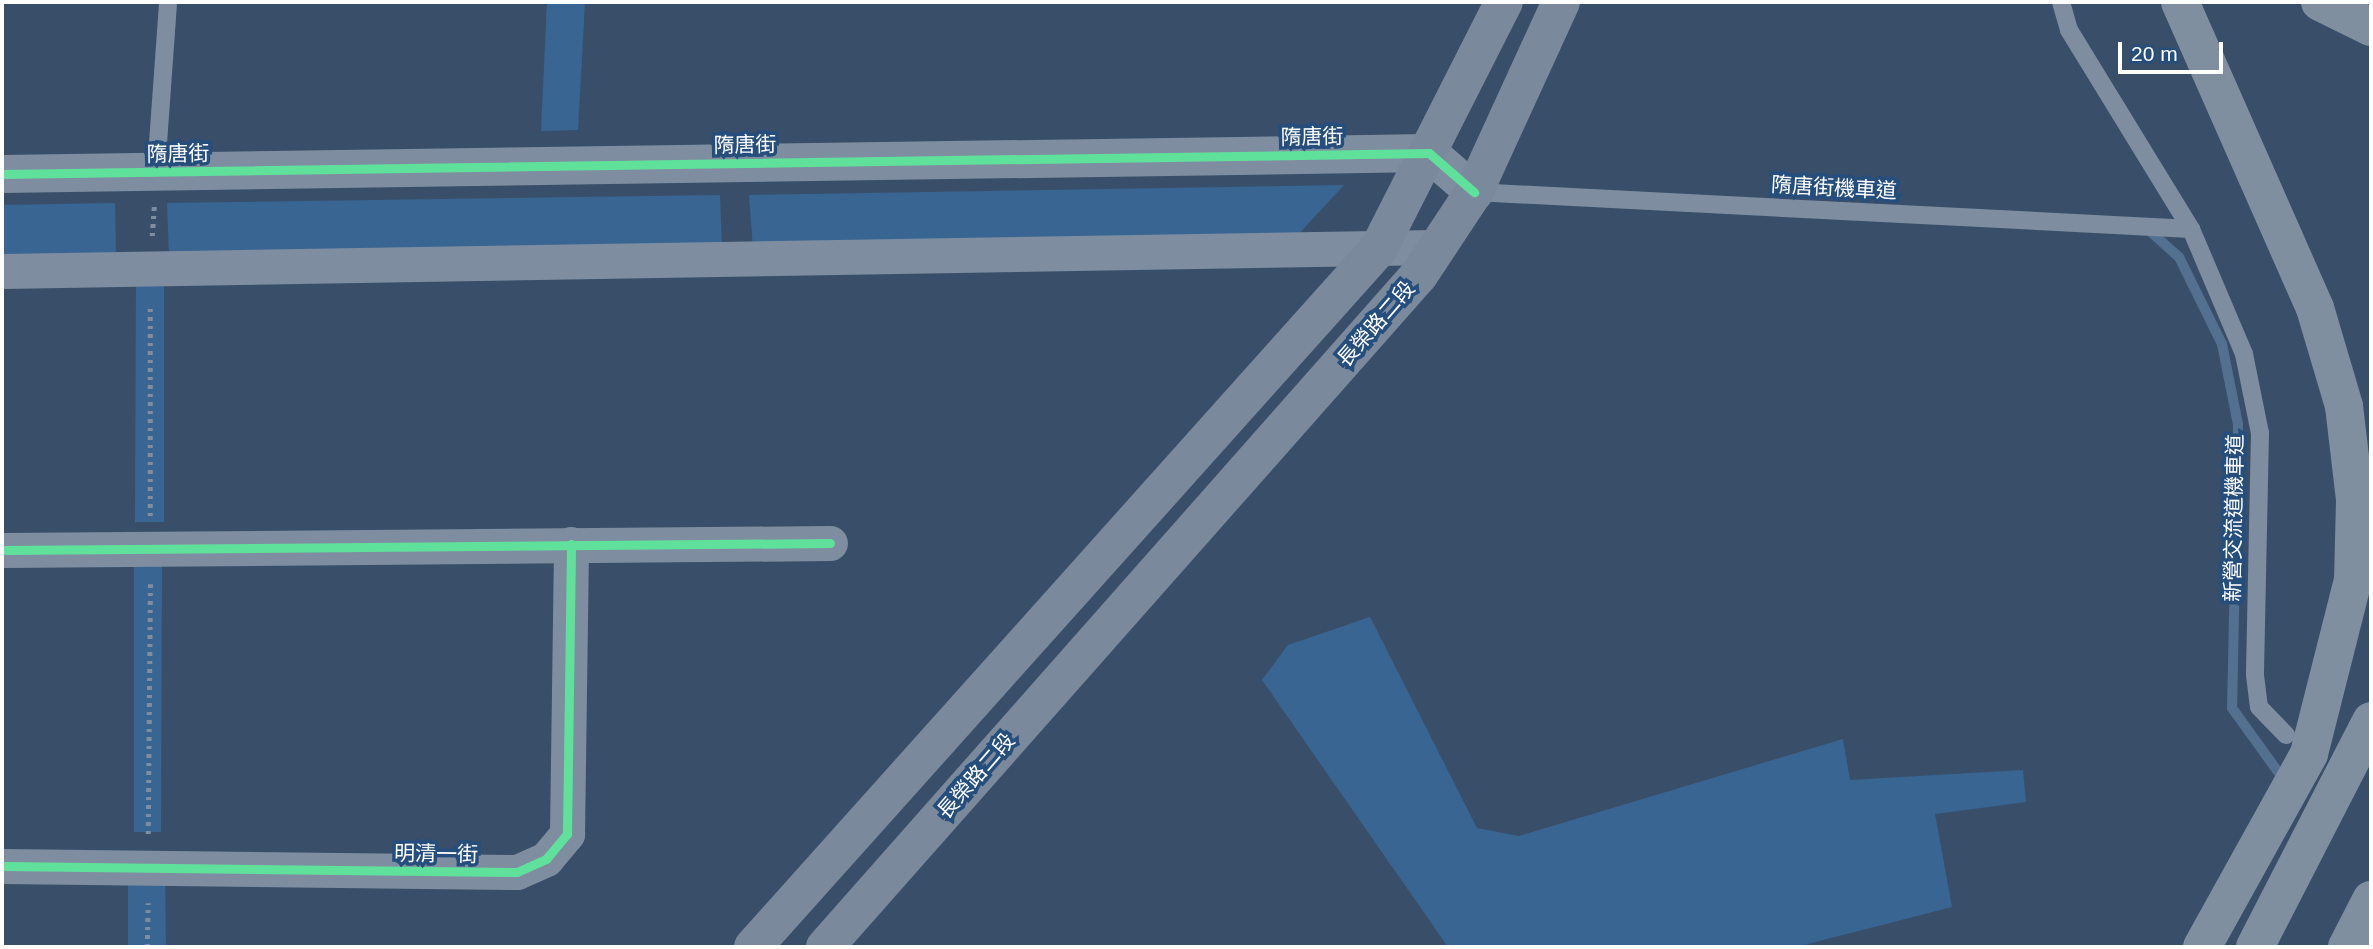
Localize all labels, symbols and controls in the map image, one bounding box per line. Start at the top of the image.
scale bar [2121,28,2226,72]
text: 20 m [2131,42,2178,65]
street label: 隋唐街 [1280,124,1344,150]
street label: 隋唐街 [713,132,777,158]
street label: 隋唐街 [146,141,210,167]
street label: 隋唐街機車道 [1770,172,1898,204]
street label: 長榮路二段 [1332,276,1420,372]
street label: 新營交流道機車道 [2220,434,2248,602]
street label: 長榮路二段 [932,728,1020,824]
street label: 明清一街 [394,841,478,867]

